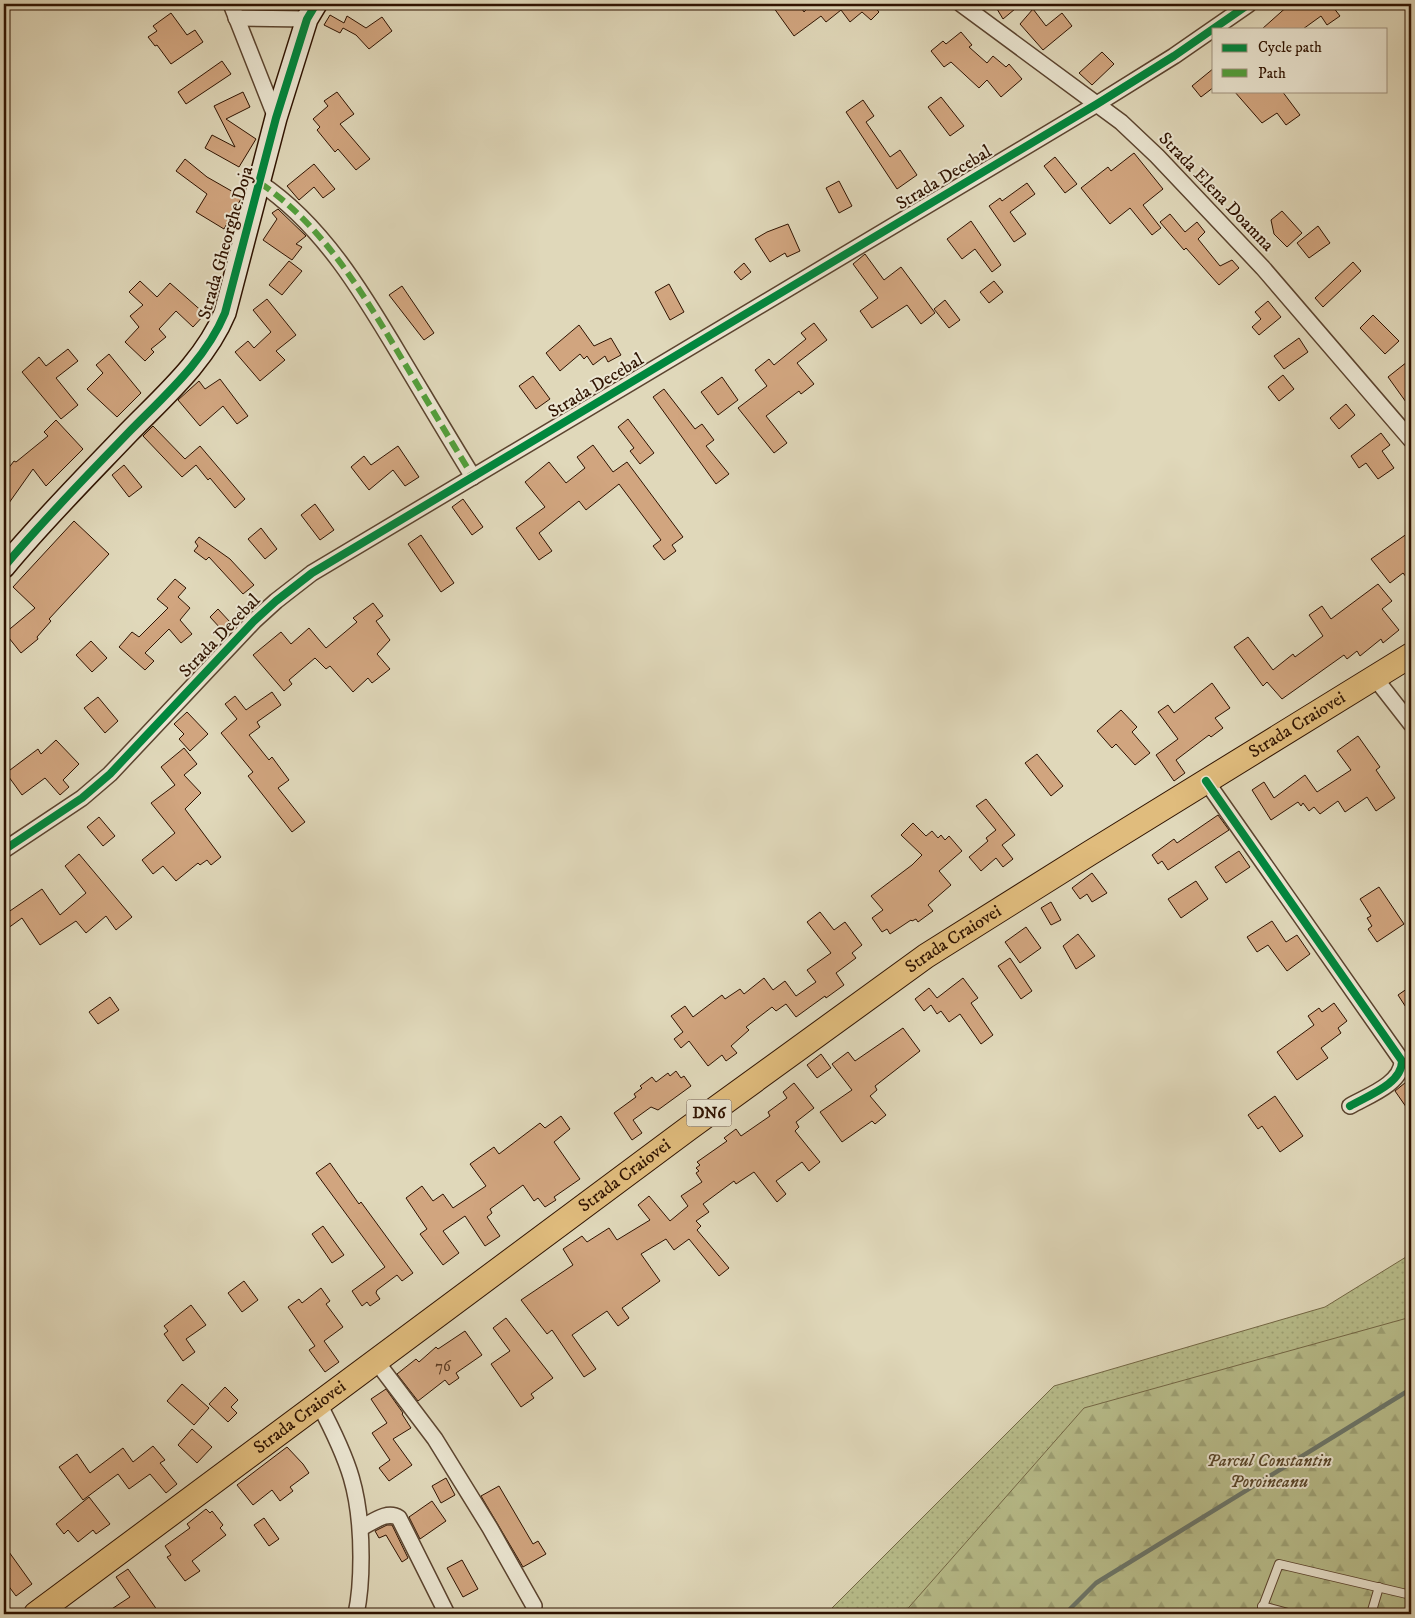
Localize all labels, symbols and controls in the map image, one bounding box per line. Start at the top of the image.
legend [1212,28,1388,92]
text: Cycle path [1258,38,1322,57]
text: Path [1258,64,1286,83]
street label: Strada Elena Doamna [1154,128,1279,256]
street label: Strada Decebal [892,141,996,215]
street label: Strada Gheorghe Doja [194,163,259,322]
street label: Strada Decebal [544,349,648,423]
street label: Strada Decebal [175,589,266,682]
street label: Strada Craiovei [1245,687,1350,763]
street label: Strada Craiovei [901,900,1006,978]
road number: DN6 [686,1100,732,1126]
street label: Strada Craiovei [574,1134,675,1217]
house number: 76 [435,1357,452,1376]
street label: Strada Craiovei [249,1376,351,1459]
park label: Parcul Constantin Poroineanu [1206,1450,1332,1493]

